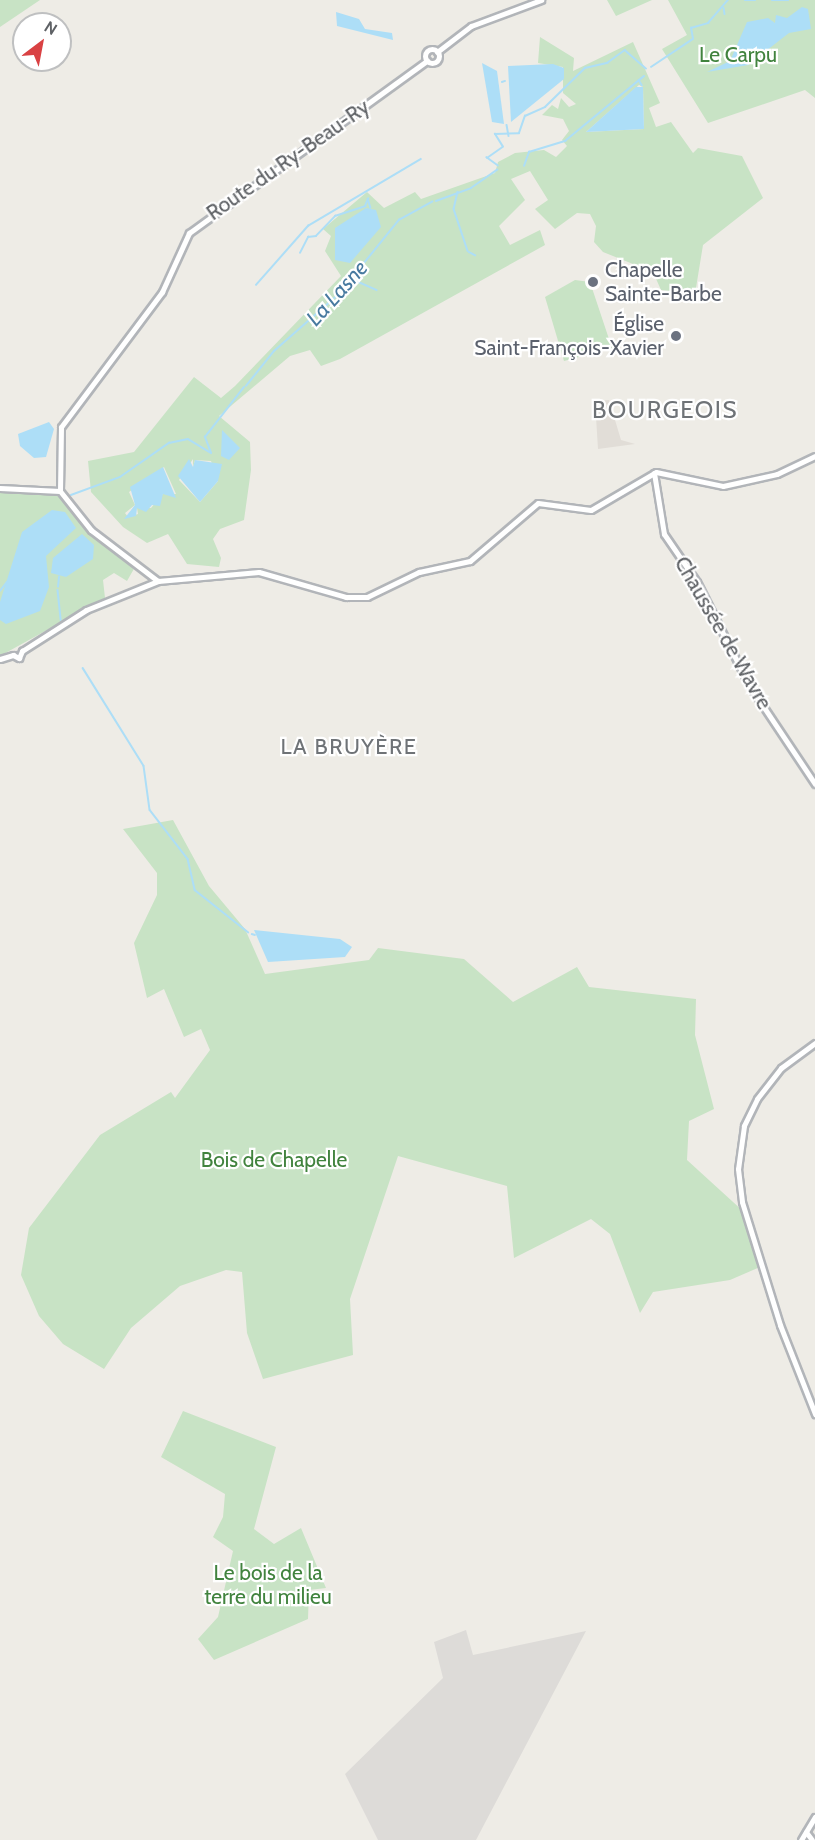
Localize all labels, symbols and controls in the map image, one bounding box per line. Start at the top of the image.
north arrow [12,12,72,72]
text: N [41,17,61,39]
park label: Le Carpu [699,42,777,68]
street label: Route du Ry-Beau-Ry [202,94,374,226]
water label: La Lasne [301,255,373,331]
place label: Chapelle Sainte-Barbe [605,257,722,307]
marker: Chapelle Sainte-Barbe [586,275,600,289]
place label: Église Saint-François-Xavier [474,311,664,361]
marker: Église Saint-François-Xavier [669,329,683,343]
district label: BOURGEOIS [592,396,738,424]
street label: Chaussée de Wavre [669,552,777,714]
district label: LA BRUYÈRE [281,734,417,760]
park label: Bois de Chapelle [201,1147,347,1173]
park label: Le bois de la terre du milieu [204,1560,332,1610]

